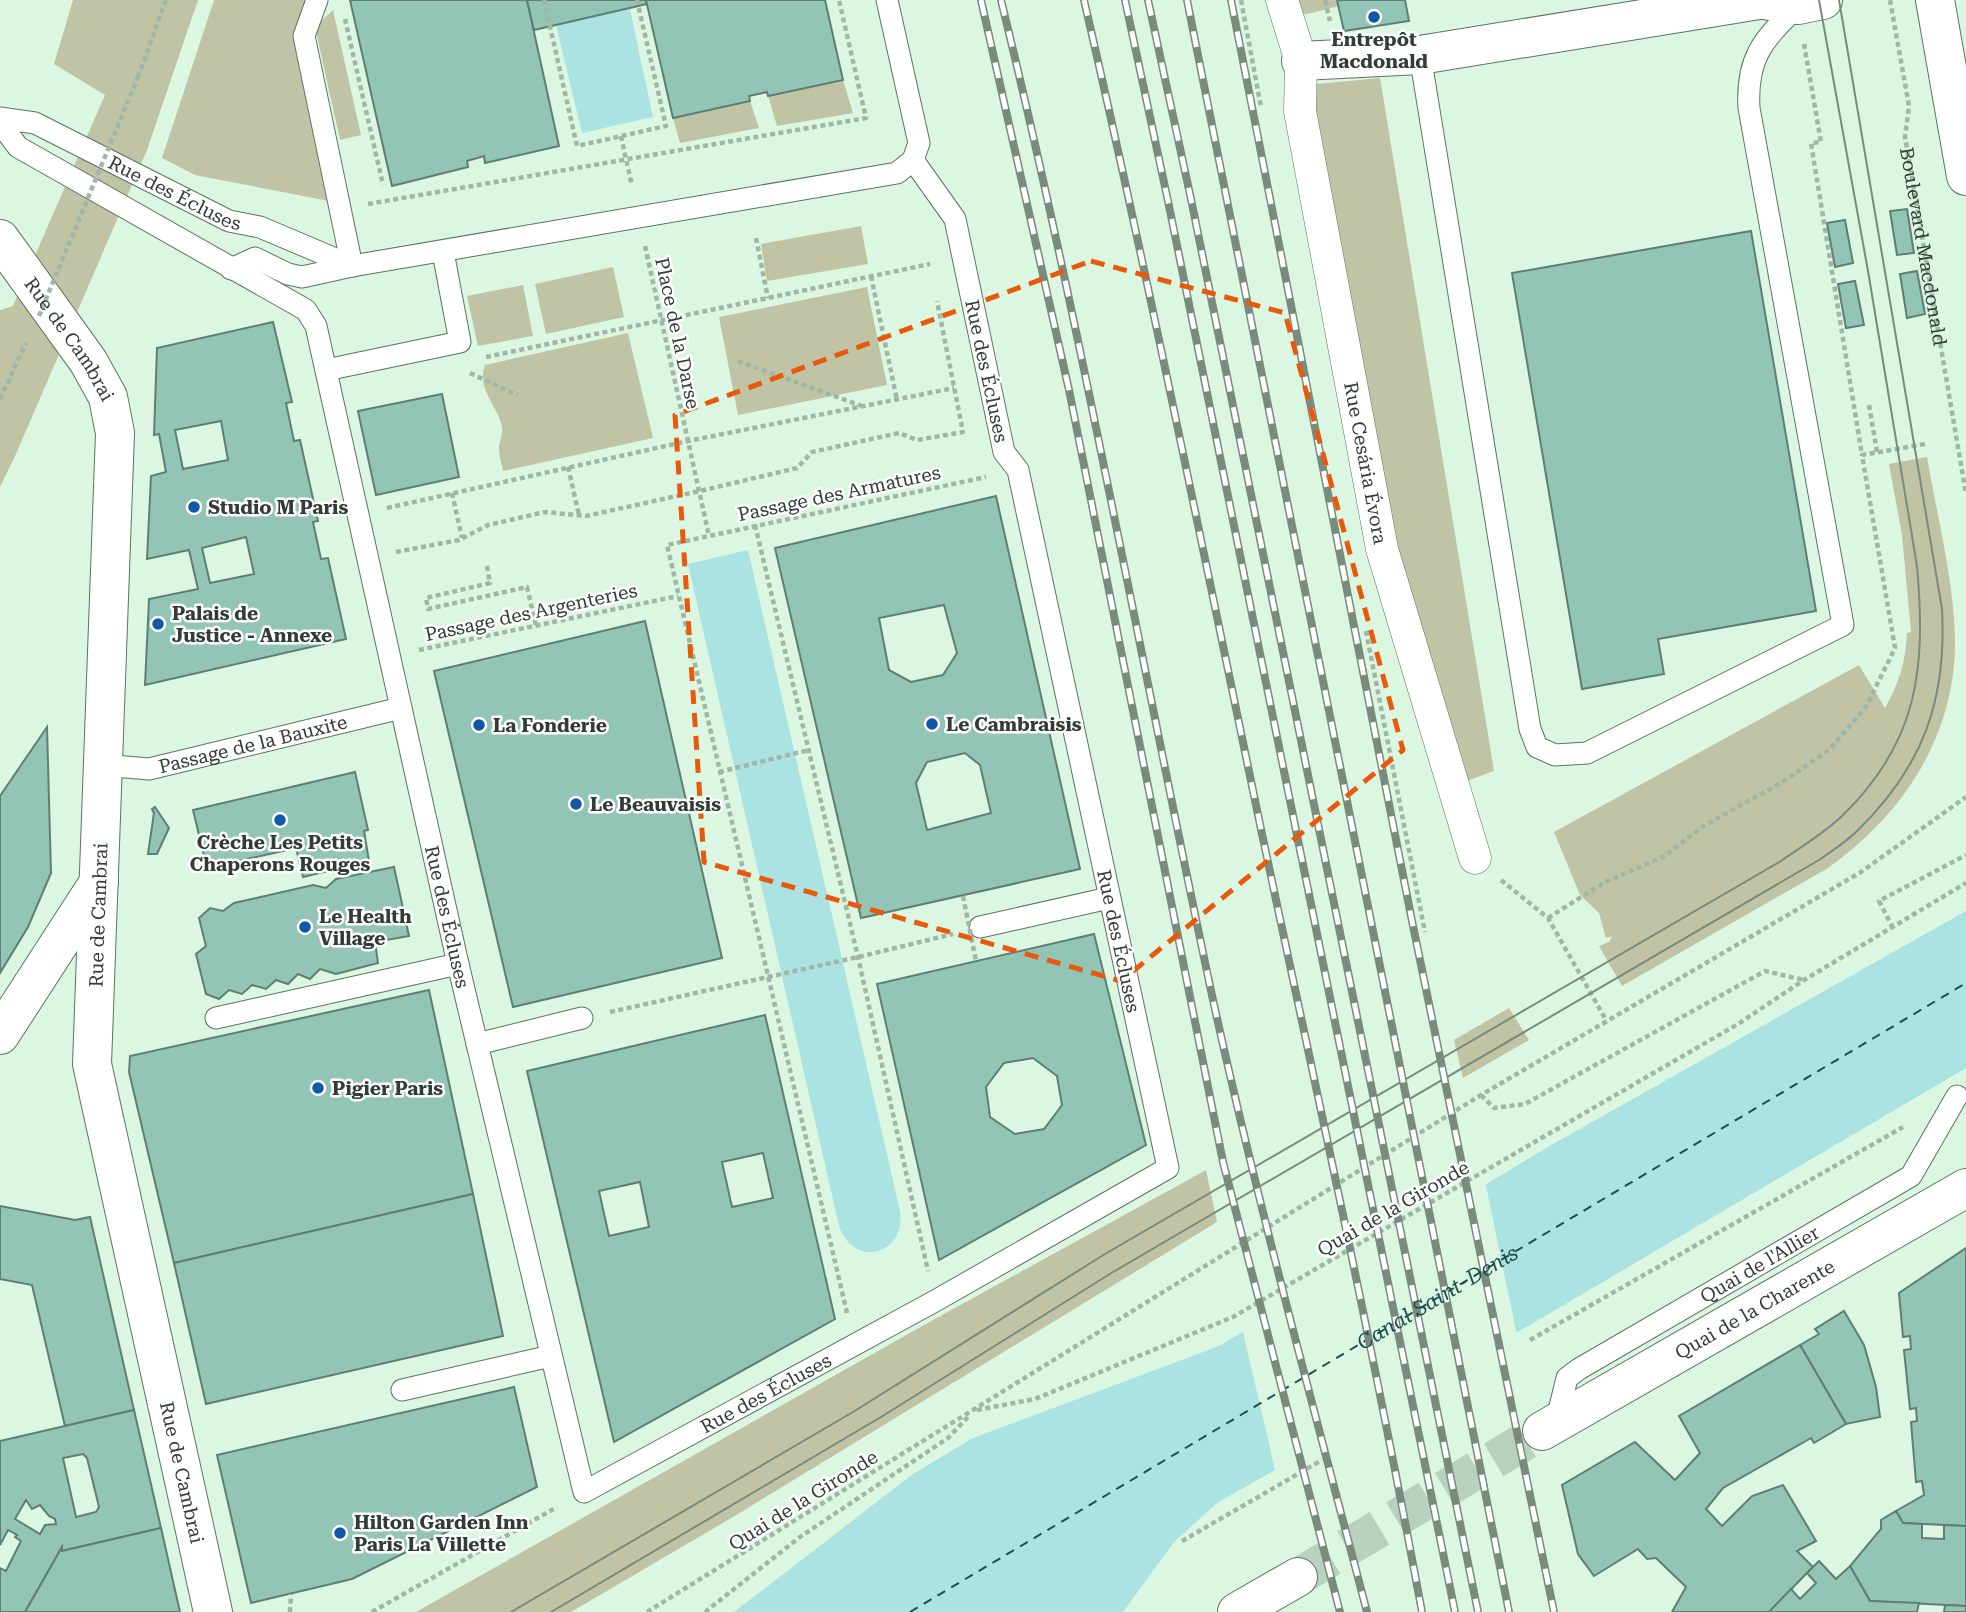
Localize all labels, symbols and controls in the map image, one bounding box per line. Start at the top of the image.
marker: Entrepôt Macdonald [1366,9,1382,25]
place label: Entrepôt Macdonald [1320,28,1428,73]
street label: Boulevard Macdonald [1895,145,1951,348]
street label: Rue des Écluses [104,151,243,235]
street label: Place de la Darse [650,255,705,411]
street label: Rue de Cambrai [19,273,119,405]
street label: Rue des Écluses [960,298,1013,445]
street label: Rue Cesária Évora [1339,380,1392,547]
street label: Passage des Armatures [736,461,943,526]
place label: Studio M Paris [208,496,348,519]
marker: Studio M Paris [186,499,202,515]
street label: Passage des Argenteries [423,579,639,646]
place label: Palais de Justice - Annexe [172,602,332,647]
marker: Palais de Justice - Annexe [150,616,166,632]
street label: Passage de la Bauxite [156,710,350,778]
place label: Le Cambraisis [946,713,1082,736]
place label: La Fonderie [493,714,607,737]
marker: Le Cambraisis [924,716,940,732]
marker: La Fonderie [471,717,487,733]
place label: Le Beauvaisis [590,793,721,816]
marker: Le Beauvaisis [568,796,584,812]
marker: Crèche Les Petits Chaperons Rouges [272,812,288,828]
place label: Crèche Les Petits Chaperons Rouges [190,831,370,876]
street label: Rue de Cambrai [84,842,113,988]
street label: Rue des Écluses [420,843,474,990]
street label: Rue des Écluses [1092,868,1145,1015]
place label: Le Health Village [319,905,412,950]
marker: Le Health Village [297,919,313,935]
place label: Pigier Paris [332,1077,443,1100]
marker: Pigier Paris [310,1080,326,1096]
street label: Quai de la Gironde [1313,1156,1473,1261]
street label: Quai de l'Allier [1696,1221,1823,1308]
water label: Canal Saint-Denis [1353,1241,1523,1355]
street label: Quai de la Charente [1671,1255,1839,1364]
street label: Rue des Écluses [696,1349,835,1438]
street label: Rue de Cambrai [155,1399,209,1546]
street label: Quai de la Gironde [724,1445,882,1556]
place label: Hilton Garden Inn Paris La Villette [354,1511,529,1556]
marker: Hilton Garden Inn Paris La Villette [332,1525,348,1541]

